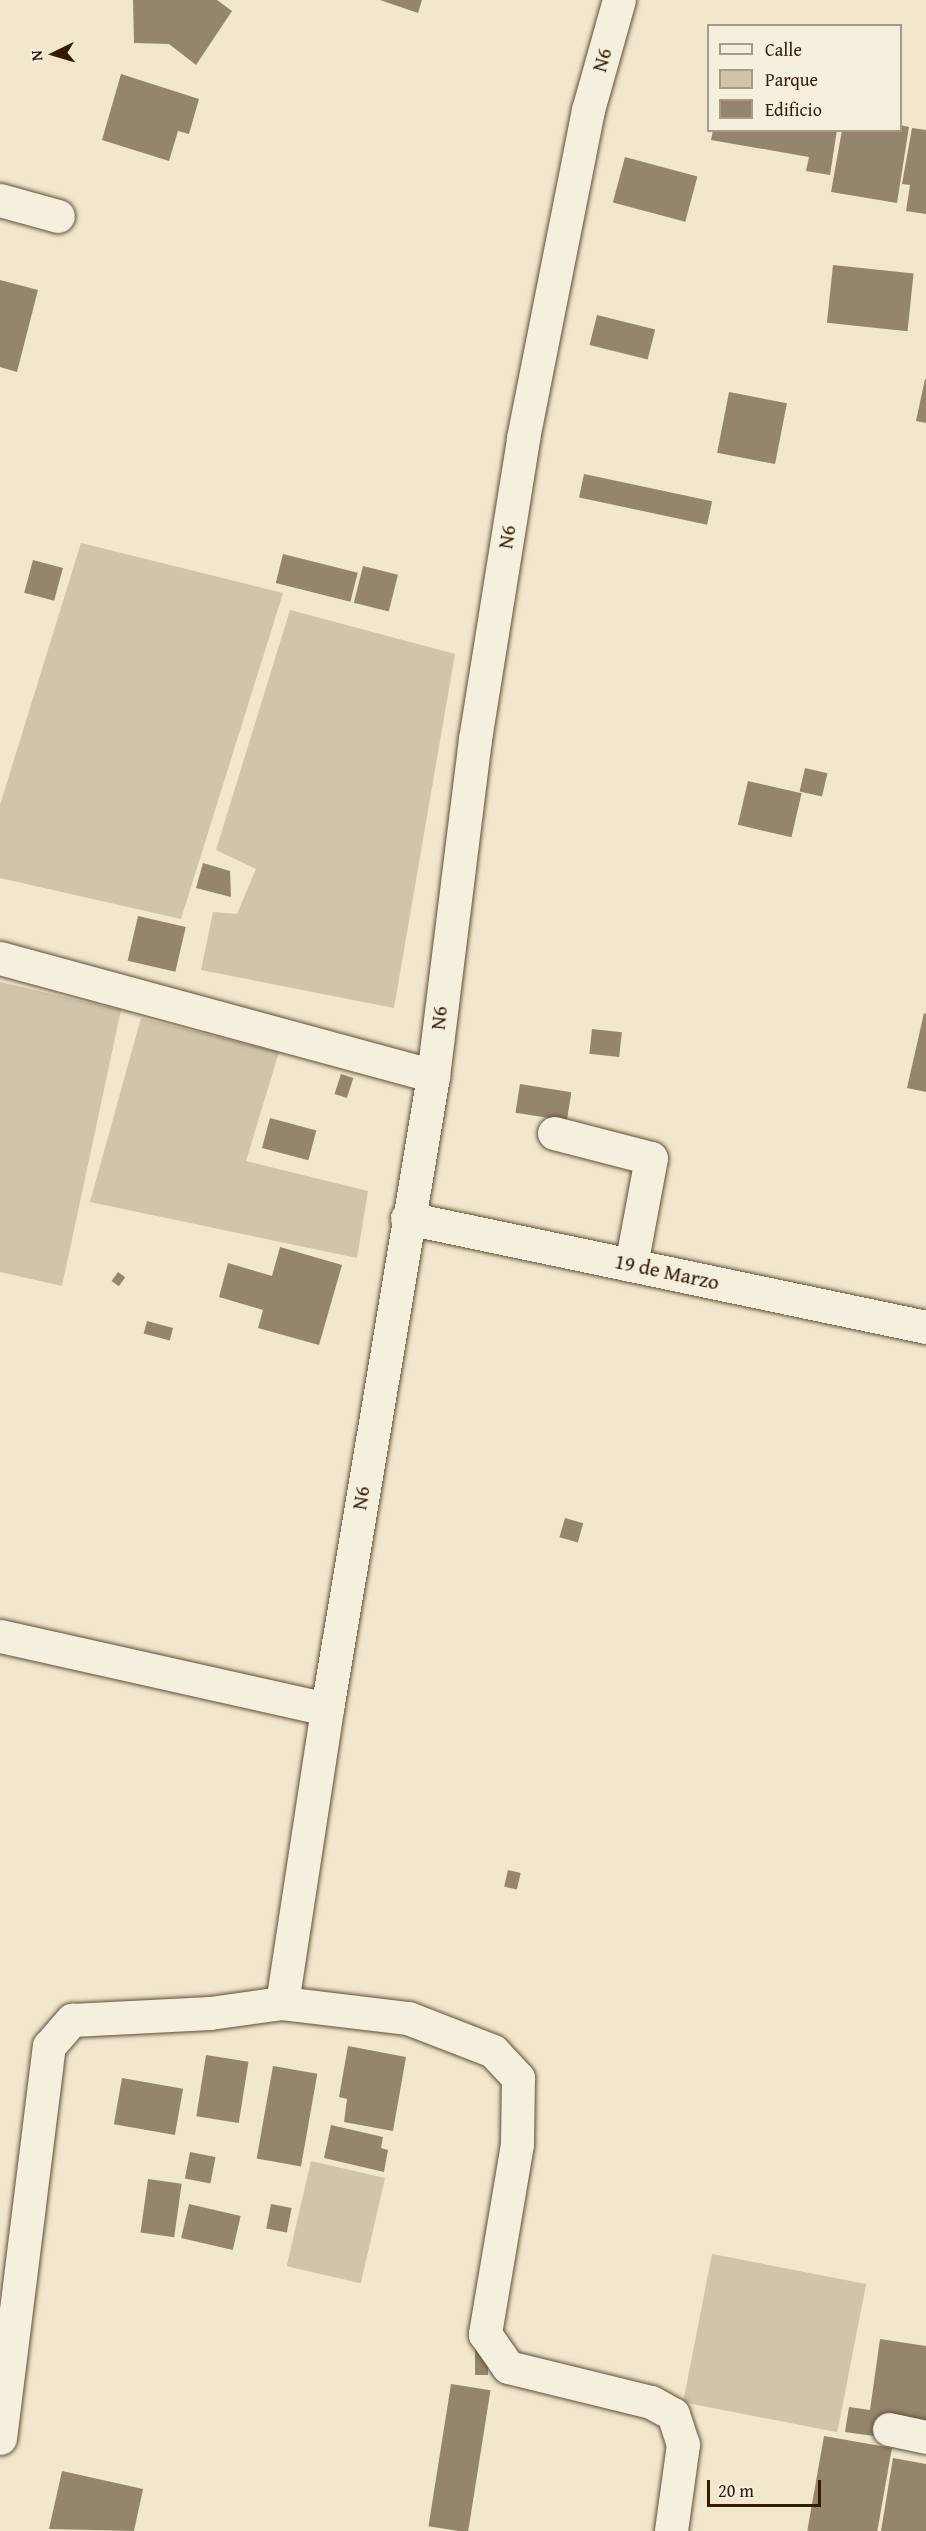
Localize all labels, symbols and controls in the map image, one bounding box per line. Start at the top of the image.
north arrow [24,24,84,84]
legend [707,24,902,132]
text: Calle [765,36,802,63]
street label: N6 [587,45,617,75]
text: N [24,49,48,62]
text: Parque [765,66,818,93]
text: Edificio [765,96,822,123]
street label: N6 [493,523,521,551]
street label: N6 [425,1005,453,1031]
street label: 19 de Marzo [612,1249,722,1295]
street label: N6 [347,1484,375,1512]
scale bar [710,2468,824,2506]
text: 20 m [718,2477,754,2504]

